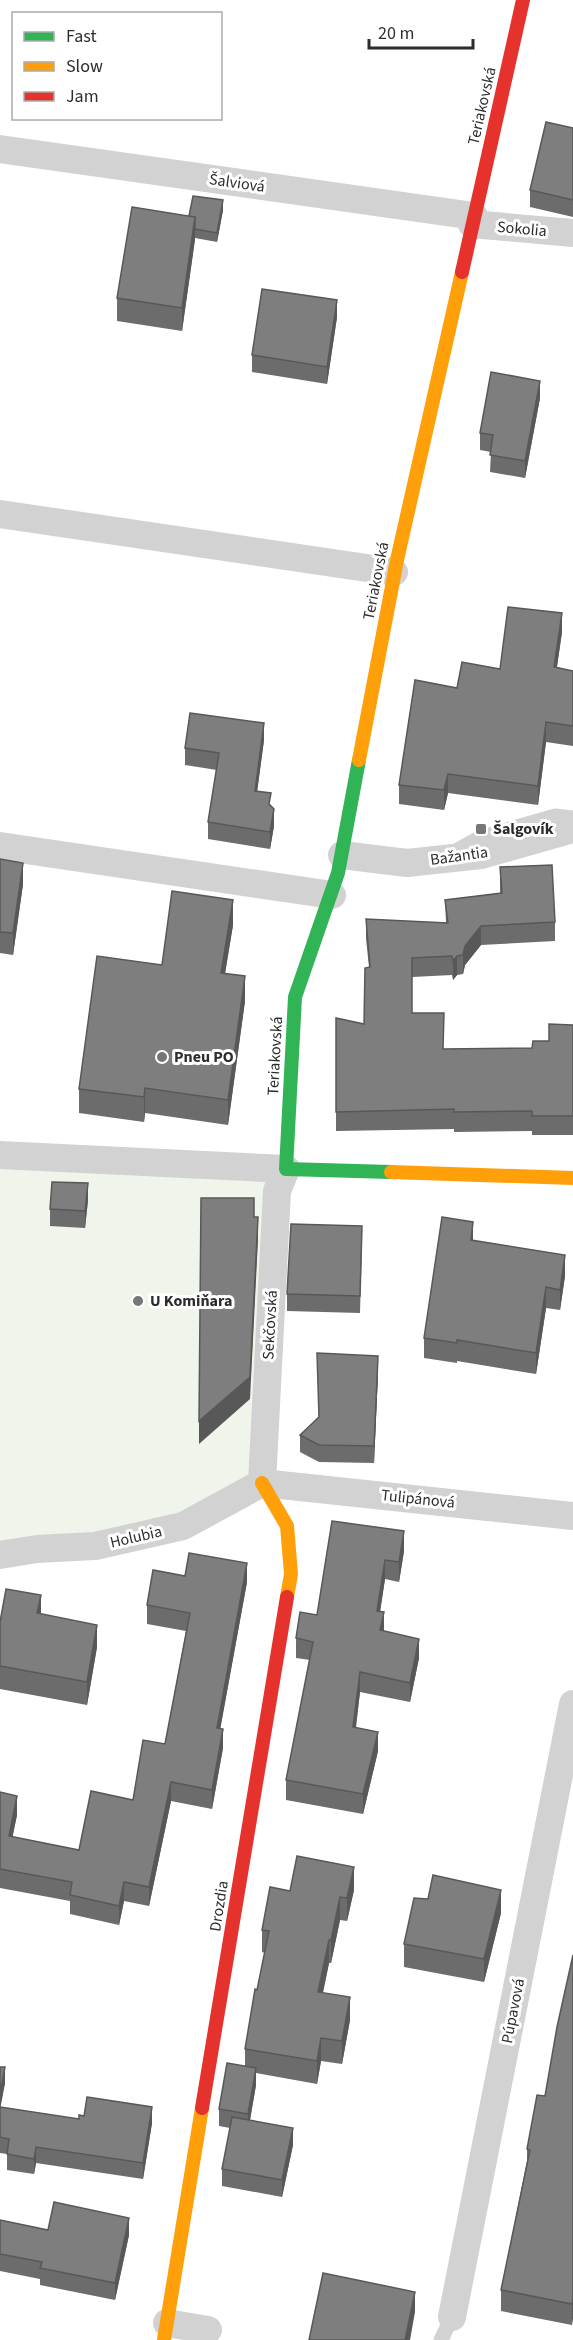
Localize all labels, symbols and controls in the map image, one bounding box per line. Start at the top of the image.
legend [12,12,222,120]
scale bar [369,12,472,50]
text: 20 m [378,21,414,46]
text: Fast [66,24,97,49]
text: Slow [66,54,103,79]
street label: Teriakovská [462,65,502,147]
text: Jam [66,84,99,109]
street label: Šalviová [208,168,266,198]
street label: Sokolia [496,216,548,242]
street label: Teriakovská [358,540,394,622]
place label: Šalgovík [493,818,554,840]
marker: Šalgovík [474,822,488,836]
street label: Bažantia [429,841,489,871]
street label: Teriakovská [262,1016,288,1096]
place label: Pneu PO [174,1046,234,1068]
marker: Pneu PO [155,1050,169,1064]
place label: U Komiňara [150,1290,232,1312]
street label: Sekčovská [257,1290,283,1360]
marker: U Komiňara [131,1294,145,1308]
street label: Tulipánová [380,1484,456,1514]
street label: Holubia [108,1520,164,1554]
street label: Drozdia [204,1879,234,1933]
street label: Púpavová [496,1977,530,2045]

